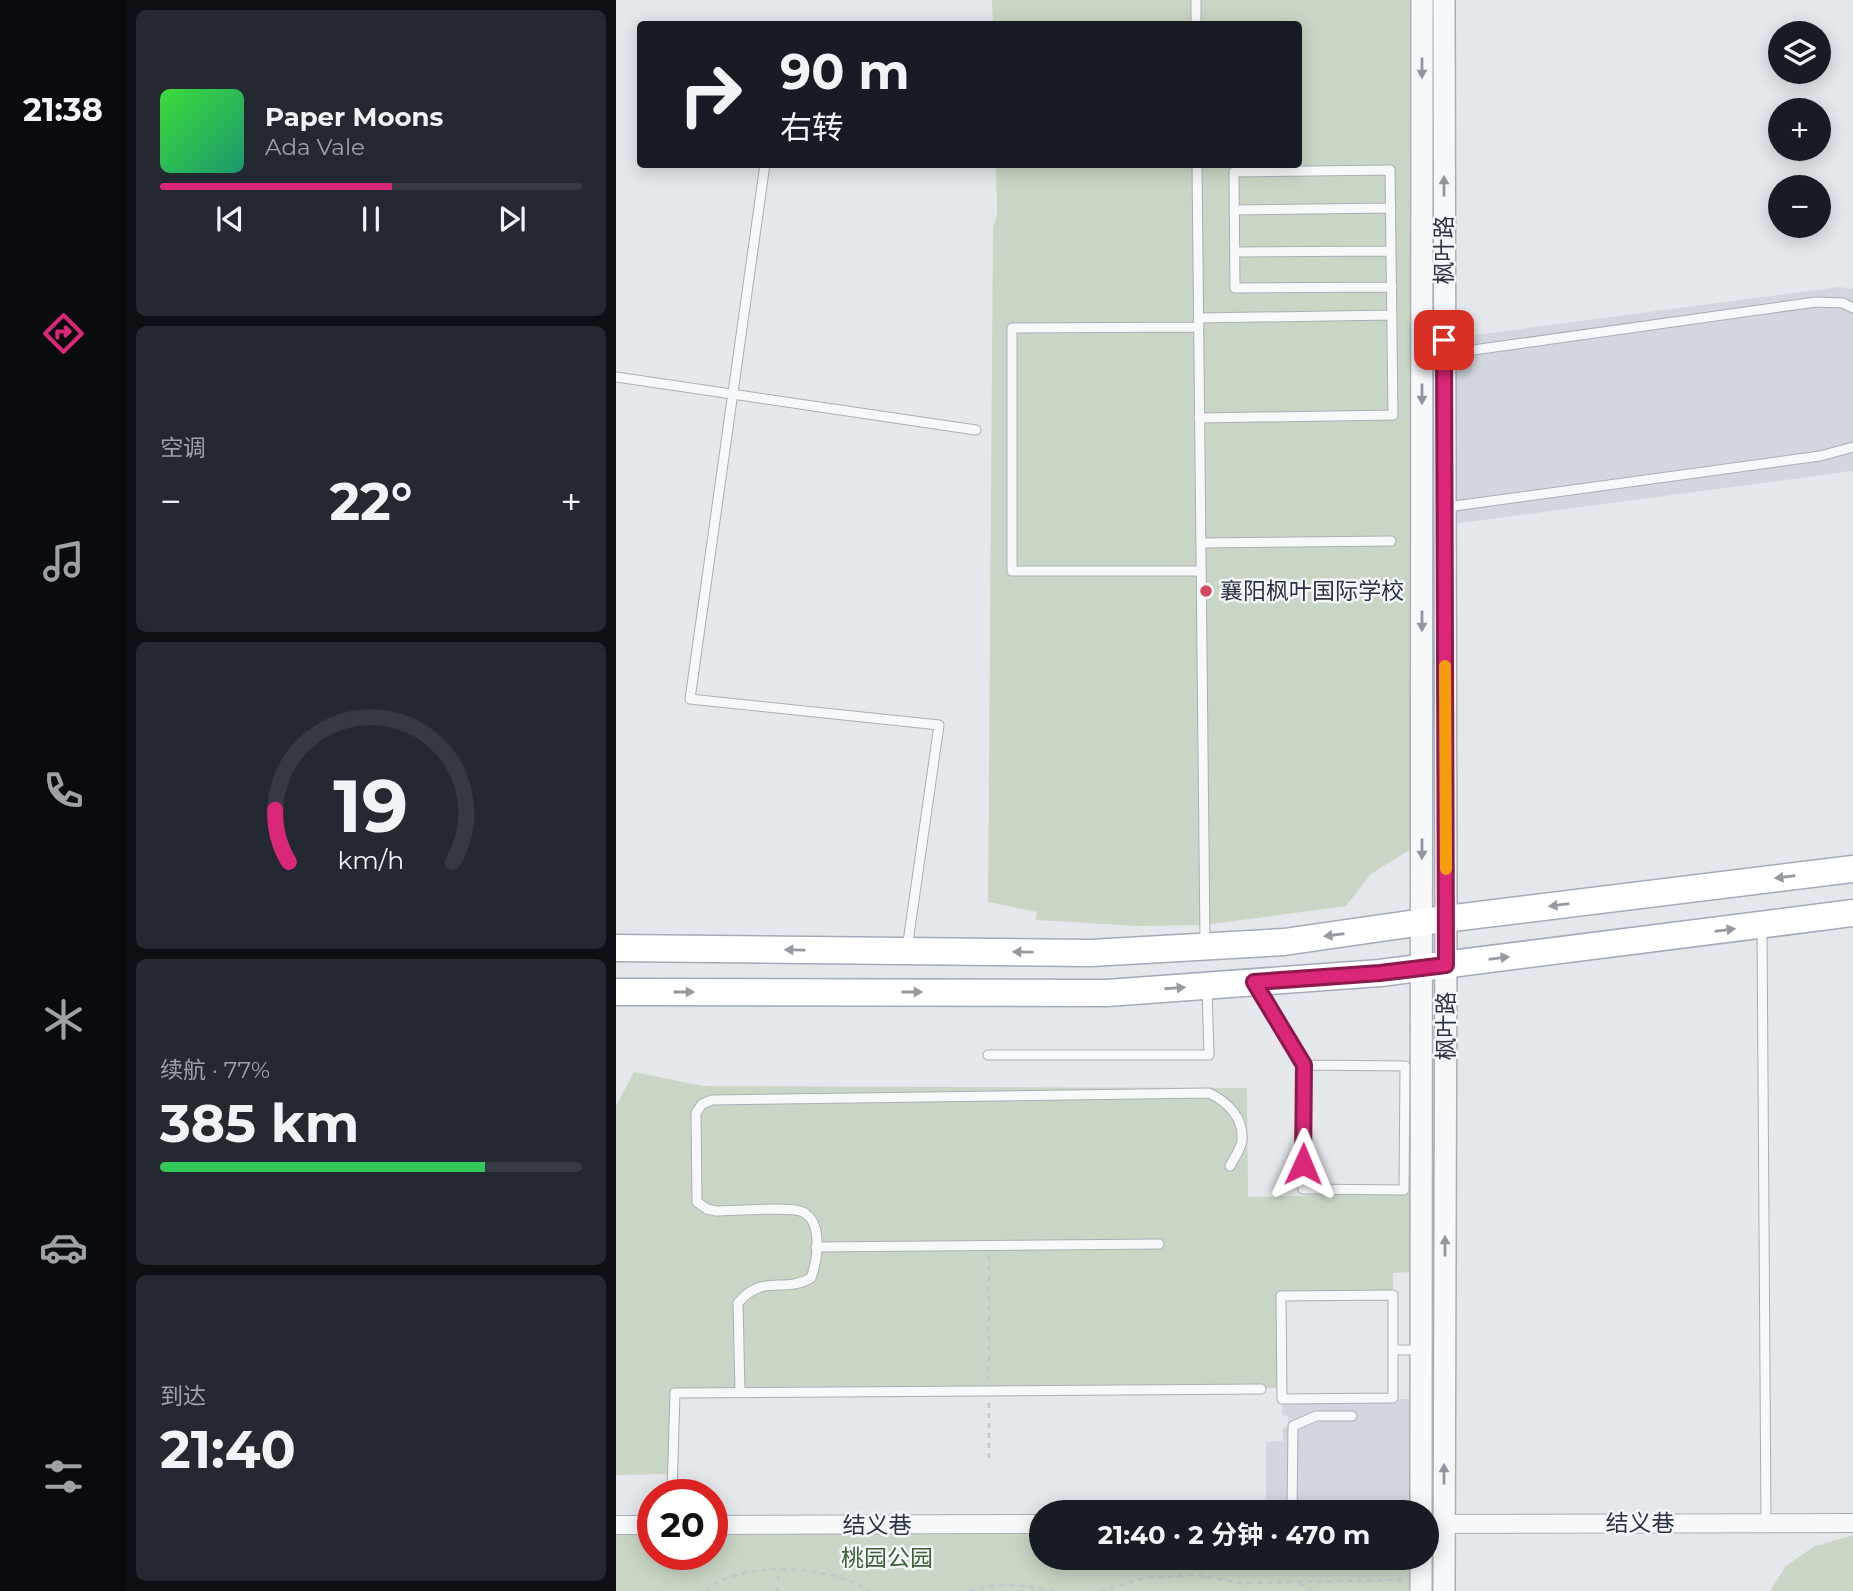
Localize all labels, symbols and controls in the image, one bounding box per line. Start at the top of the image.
map controls [1768,21,1831,238]
button: layers [1768,21,1831,84]
text: 90 m [780,42,910,101]
icon: right [665,49,756,140]
one-way arrow [1416,57,1428,79]
text: 21:38 [23,90,103,129]
button: + [1768,98,1831,161]
text: Paper Moons [265,101,443,133]
text: 右转 [780,108,844,147]
text: Ada Vale [265,133,365,161]
one-way arrow [1438,175,1450,197]
button: − [1768,175,1831,238]
icon: previous [211,200,249,238]
icon: pause [352,200,390,238]
icon: next [493,200,531,238]
street label: 枫叶路 [1430,216,1458,285]
icon: directions [39,309,88,358]
pin [1414,310,1474,370]
icon: arrive [1425,321,1463,359]
one-way arrow [1416,383,1428,405]
text: 空调 [160,434,206,462]
text: 22° [329,470,413,533]
text: − [160,478,182,525]
text: + [560,478,582,525]
icon: music [39,537,88,586]
place label: 襄阳枫叶国际学校 [1220,577,1404,605]
marker: 襄阳枫叶国际学校 [1198,583,1214,599]
one-way arrow [1416,610,1428,632]
text: 19 [334,762,408,850]
icon: phone [39,766,88,815]
one-way arrow [1416,838,1428,860]
text: km/h [338,844,404,874]
one-way arrow [1774,872,1796,883]
one-way arrow [1548,900,1570,911]
one-way arrow [1714,925,1736,936]
one-way arrow [1323,929,1345,940]
one-way arrow [784,944,806,956]
one-way arrow [1012,946,1034,958]
one-way arrow [1488,953,1510,964]
one-way arrow [1164,982,1186,993]
one-way arrow [673,986,695,998]
one-way arrow [901,986,923,998]
street label: 枫叶路 [1432,992,1460,1061]
icon: climate [39,995,88,1044]
text: 续航 · 77% [160,1056,270,1084]
text: 385 km [160,1092,359,1155]
position arrow [1266,1127,1340,1201]
icon: car [39,1223,88,1272]
one-way arrow [1439,1235,1451,1257]
text: 到达 [160,1382,206,1410]
text: 21:40 [160,1418,296,1481]
icon: filters [39,1452,88,1501]
one-way arrow [1438,1463,1450,1485]
speed limit sign: 20 [637,1479,728,1570]
street label: 结义巷 [1606,1509,1675,1537]
street label: 结义巷 [843,1511,912,1539]
text: 21:40 · 2 分钟 · 470 m [1098,1519,1370,1551]
park label: 桃园公园 [841,1544,933,1572]

